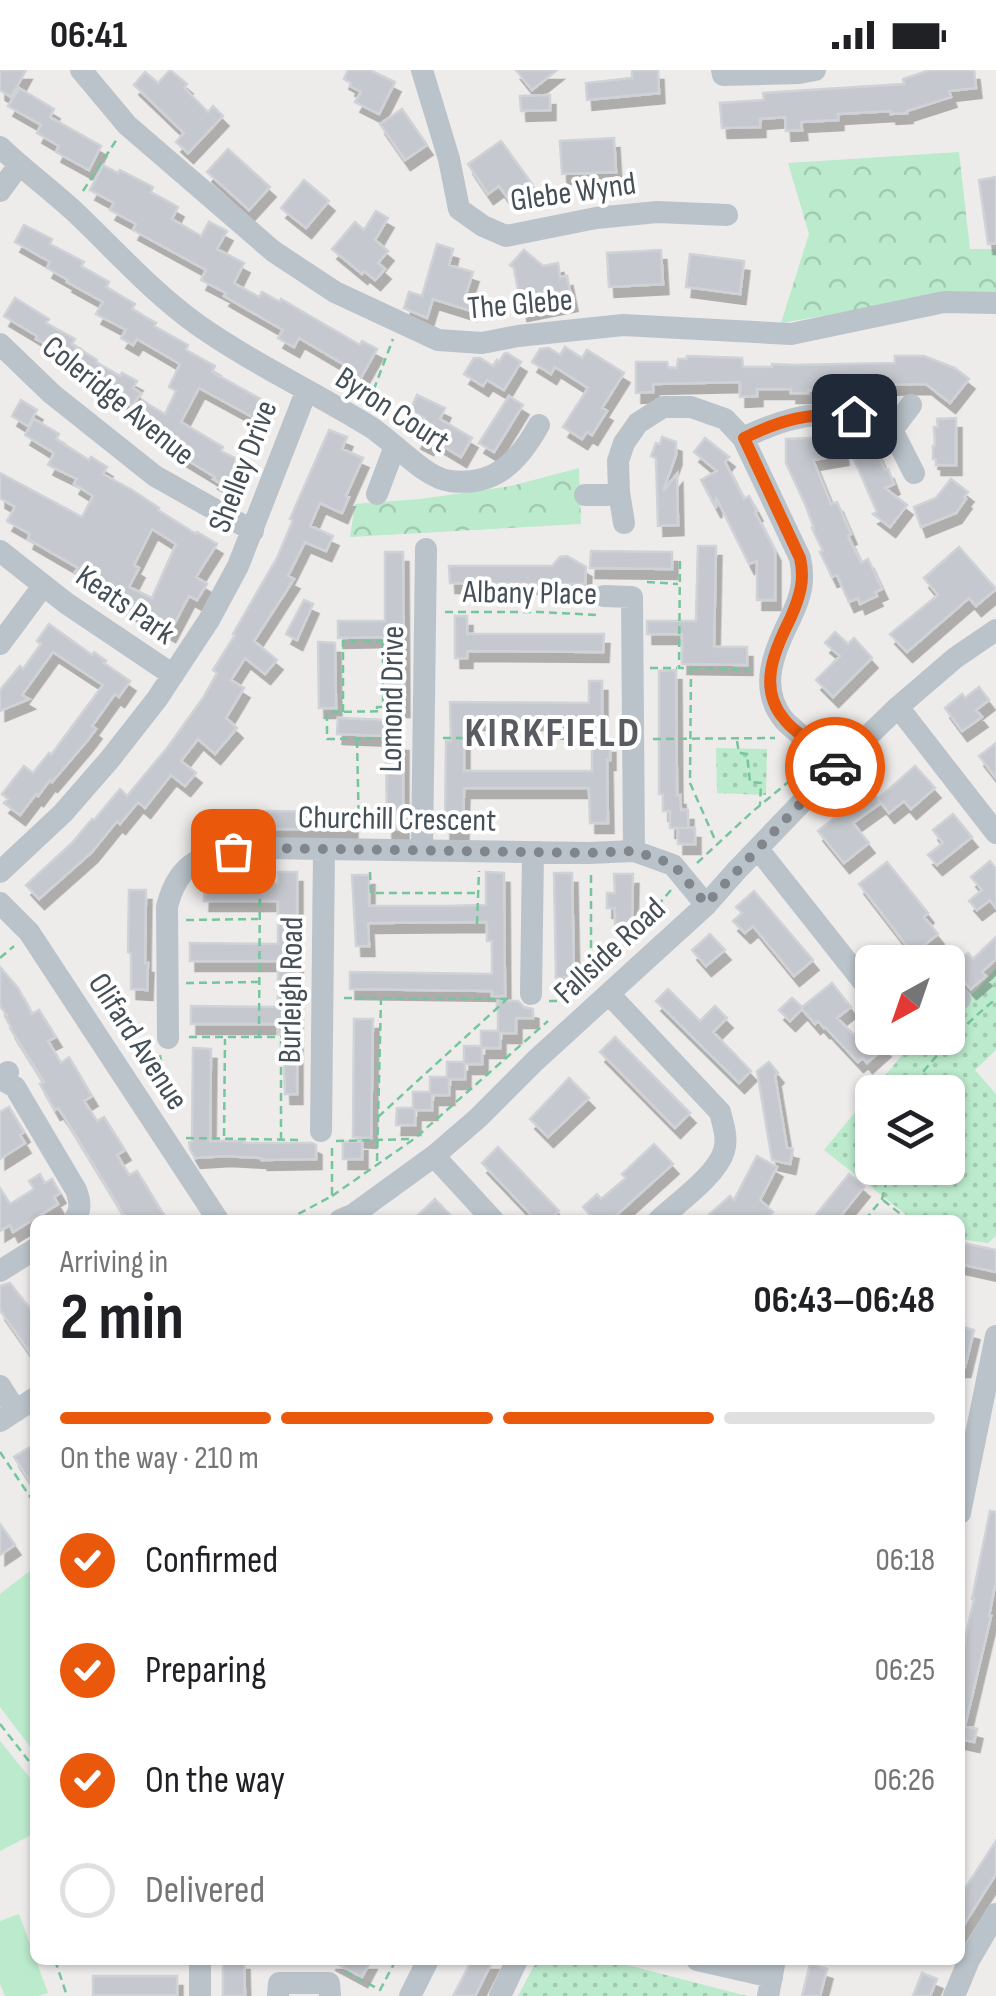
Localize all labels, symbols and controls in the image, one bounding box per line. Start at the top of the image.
text: 06:41 [50,13,127,58]
street label: Glebe Wynd [508,164,638,221]
street label: The Glebe [466,280,574,329]
street label: Coleridge Avenue [34,328,202,474]
street label: Byron Court [328,359,457,462]
pin [812,374,897,459]
icon: home [827,389,882,444]
street label: Shelley Drive [200,395,286,538]
street label: Keats Park [68,557,182,653]
street label: Albany Place [462,573,597,614]
street label: Lomond Drive [372,625,413,773]
district label: KIRKFIELD [465,708,641,759]
courier [785,717,885,817]
icon: car [808,740,863,795]
street label: Churchill Crescent [297,798,496,841]
pin [191,809,276,894]
icon: bag [206,824,261,879]
street label: Fallside Road [546,890,674,1012]
street label: Burleigh Road [271,916,312,1064]
north arrow [855,945,965,1055]
map controls [855,945,965,1185]
street label: Olifard Avenue [79,966,196,1117]
button: layers [855,1075,965,1185]
text: Arriving in [60,1243,168,1282]
text: 06:43–06:48 [754,1278,935,1323]
text: 2 min [60,1280,184,1358]
text: On the way · 210 m [60,1439,259,1478]
icon: check [60,1533,115,1588]
text: Confirmed [145,1538,278,1583]
text: 06:18 [875,1541,935,1580]
icon: check [60,1643,115,1698]
text: Preparing [145,1648,266,1693]
text: 06:25 [875,1651,935,1690]
icon: check [60,1753,115,1808]
text: On the way [145,1758,285,1803]
text: 06:26 [873,1761,935,1800]
text: Delivered [145,1868,265,1913]

